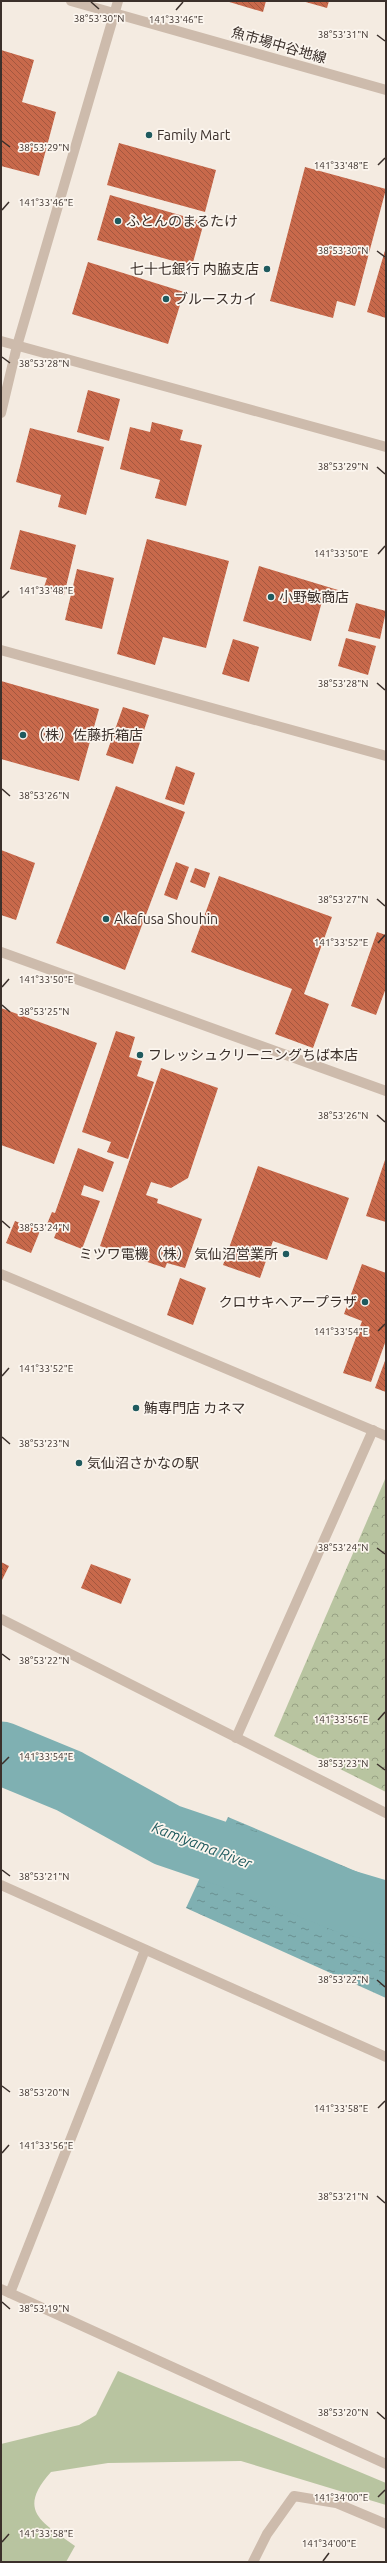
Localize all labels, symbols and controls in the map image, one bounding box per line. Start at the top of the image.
text: 38°53'30"N [74,13,124,24]
text: 141°33'46"E [149,14,204,25]
street label: 魚市場中谷地線 [230,24,328,66]
text: 38°53'31"N [318,29,368,40]
place label: Family Mart [157,127,231,143]
marker: Family Mart [144,130,154,140]
text: 38°53'29"N [19,142,69,153]
text: 141°33'48"E [314,160,369,171]
text: 141°33'46"E [19,197,74,208]
place label: ふとんのまるたけ [126,213,238,229]
marker: ふとんのまるたけ [113,216,123,226]
text: 38°53'30"N [318,245,368,256]
place label: 七十七銀行 内脇支店 [130,261,259,277]
marker: 七十七銀行 内脇支店 [262,264,272,274]
place label: ブルースカイ [174,291,257,307]
marker: ブルースカイ [161,294,171,304]
text: 38°53'28"N [19,358,69,369]
text: 38°53'29"N [318,461,368,472]
text: 141°33'50"E [314,548,369,559]
text: 141°33'48"E [19,585,74,596]
place label: 小野敏商店 [279,589,349,605]
marker: 小野敏商店 [266,592,276,602]
text: 38°53'28"N [318,678,368,689]
place label: （株）佐藤折箱店 [31,727,143,743]
marker: （株）佐藤折箱店 [18,730,28,740]
text: 38°53'26"N [19,790,69,801]
text: 38°53'27"N [318,894,368,905]
place label: Akafusa Shouhin [114,911,218,927]
marker: Akafusa Shouhin [101,914,111,924]
text: 141°33'52"E [314,937,369,948]
text: 141°33'50"E [19,974,74,985]
text: 38°53'25"N [19,1006,69,1017]
place label: フレッシュクリーニングちば本店 [148,1047,358,1063]
marker: フレッシュクリーニングちば本店 [135,1050,145,1060]
text: 38°53'26"N [318,1110,368,1121]
text: 38°53'24"N [19,1222,69,1233]
place label: ミツワ電機（株） 気仙沼営業所 [79,1246,278,1262]
marker: ミツワ電機（株） 気仙沼営業所 [281,1249,291,1259]
place label: クロサキヘアープラザ [219,1294,357,1310]
marker: クロサキヘアープラザ [360,1297,370,1307]
text: 141°33'54"E [314,1326,369,1337]
text: 141°33'52"E [19,1363,74,1374]
place label: 鮪専門店 カネマ [144,1400,245,1416]
marker: 鮪専門店 カネマ [131,1403,141,1413]
text: 38°53'23"N [19,1438,69,1449]
place label: 気仙沼さかなの駅 [87,1455,199,1471]
marker: 気仙沼さかなの駅 [74,1458,84,1468]
text: 38°53'24"N [318,1542,368,1553]
text: 38°53'22"N [19,1655,69,1666]
text: 141°33'56"E [314,1714,369,1725]
text: 141°33'54"E [19,1751,74,1762]
text: 38°53'23"N [318,1758,368,1769]
water label: Kamiyama River [150,1818,256,1872]
text: 38°53'21"N [19,1871,69,1882]
text: 38°53'22"N [318,1974,368,1985]
text: 38°53'20"N [19,2087,69,2098]
text: 141°33'58"E [314,2103,369,2114]
text: 141°33'56"E [19,2140,74,2151]
text: 38°53'21"N [318,2191,368,2202]
text: 38°53'19"N [19,2303,69,2314]
text: 38°53'20"N [318,2407,368,2418]
text: 141°34'00"E [314,2492,369,2503]
text: 141°33'58"E [19,2528,74,2539]
text: 141°34'00"E [302,2538,357,2549]

